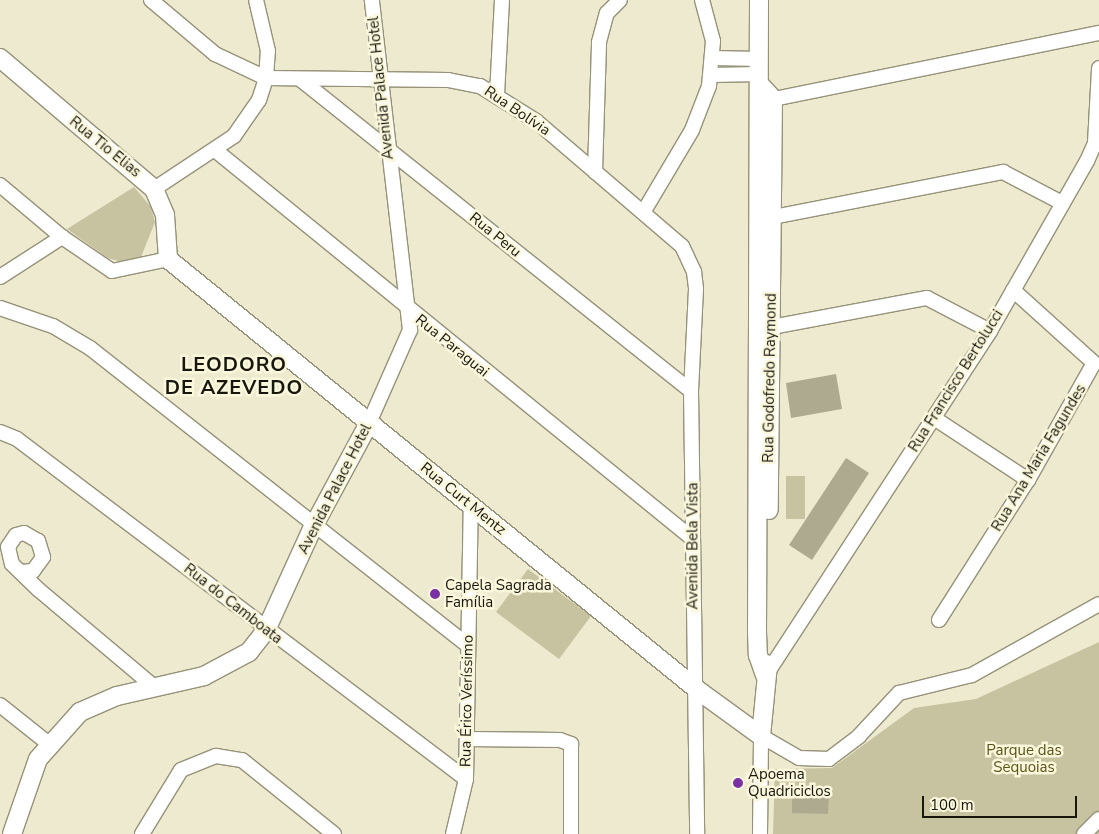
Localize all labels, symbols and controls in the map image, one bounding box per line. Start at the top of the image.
street label: Avenida Palace Hotel [365,15,397,161]
street label: Rua Bolívia [481,82,553,140]
street label: Rua Tio Elias [66,113,144,181]
street label: Rua Peru [466,209,524,261]
street label: Rua Godofredo Raymond [760,293,780,463]
street label: Rua Francisco Bertolucci [905,307,1007,455]
street label: Rua Paraguai [412,311,492,381]
district label: LEODORO DE AZEVEDO [164,353,304,400]
street label: Rua Ana Maria Fagundes [988,381,1090,535]
street label: Avenida Palace Hotel [294,421,376,557]
street label: Rua Curt Mentz [417,459,509,539]
street label: Avenida Bela Vista [684,482,702,610]
street label: Rua do Camboata [180,560,286,648]
place label: Capela Sagrada Família [445,576,552,611]
marker: Capela Sagrada Família [429,588,441,600]
street label: Rua Érico Veríssimo [457,635,477,767]
park label: Parque das Sequoias [986,741,1062,776]
place label: Apoema Quadriciclos [748,765,831,800]
marker: Apoema Quadriciclos [732,777,744,789]
scale bar [924,786,1079,818]
text: 100 m [930,795,974,815]

